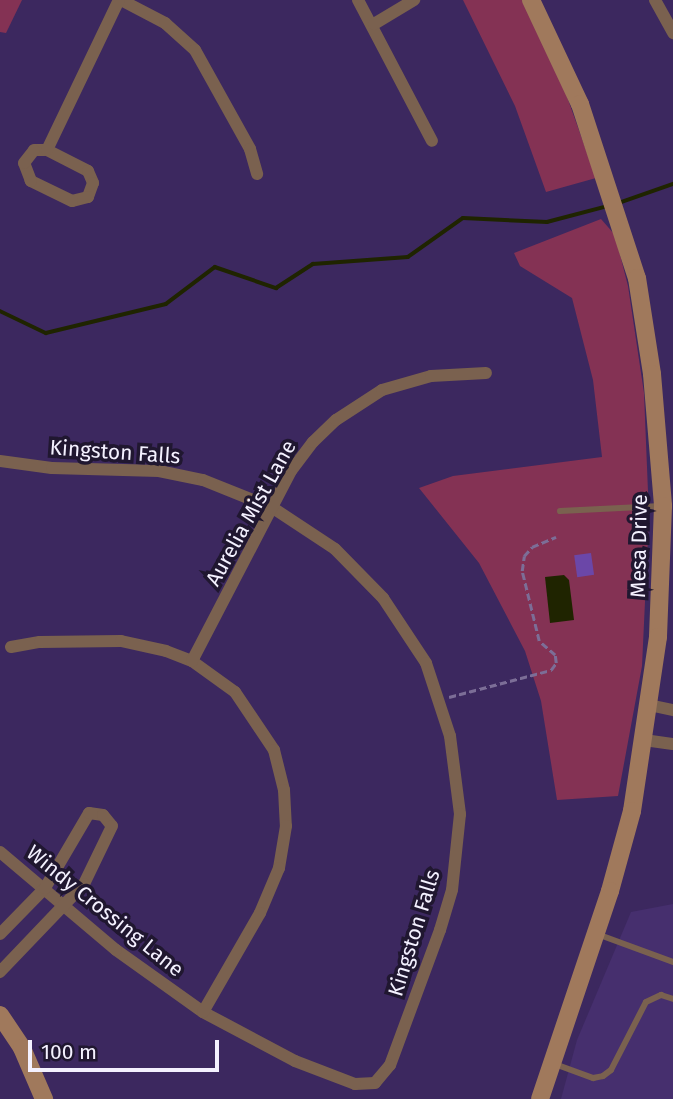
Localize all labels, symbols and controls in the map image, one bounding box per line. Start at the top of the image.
street label: Kingston Falls [49,435,181,469]
street label: Aurelia Mist Lane [200,436,302,590]
street label: Mesa Drive [625,494,653,598]
street label: Windy Crossing Lane [21,840,189,982]
street label: Kingston Falls [383,867,445,999]
scale bar [32,1026,222,1070]
text: 100 m [41,1039,97,1065]

